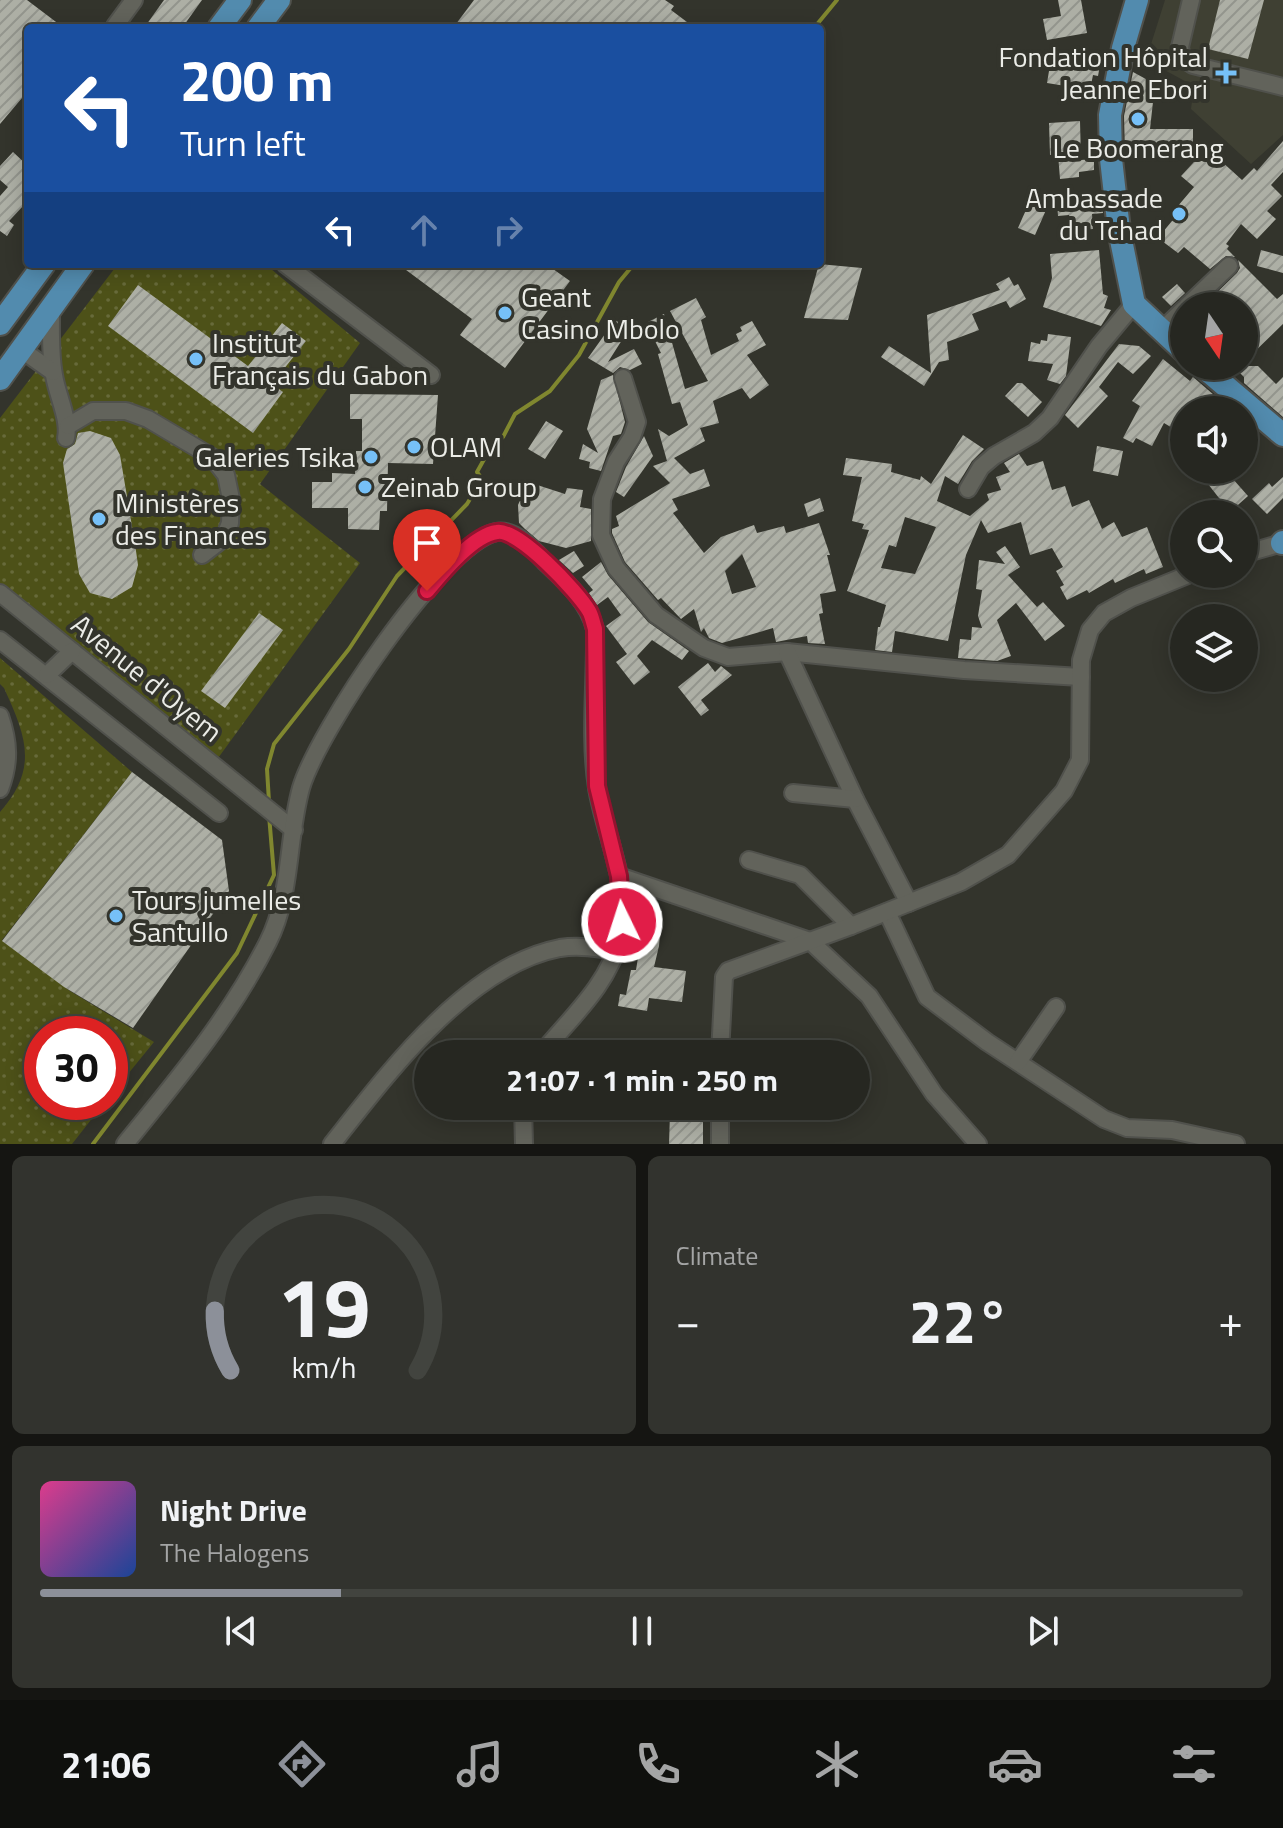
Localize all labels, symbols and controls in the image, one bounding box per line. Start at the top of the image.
place label: Fondation Hôpital Jeanne Ebori [998,35,1208,110]
text: 200 m [180,38,333,123]
icon: left [48,56,152,160]
marker: Fondation Hôpital Jeanne Ebori [1215,62,1237,84]
marker: Le Boomerang [1129,110,1147,128]
text: Turn left [180,115,306,170]
place label: Le Boomerang [1052,126,1224,169]
place label: Ambassade du Tchad [1025,176,1163,251]
marker: Ambassade du Tchad [1170,205,1188,223]
icon: left [318,208,362,252]
icon: ahead [402,208,446,252]
icon: right [486,208,530,252]
place label: Geant Casino Mbolo [521,275,680,350]
north arrow [1170,292,1258,380]
map controls [1170,292,1258,692]
marker: Geant Casino Mbolo [496,304,514,322]
place label: Institut Français du Gabon [212,321,428,396]
marker: Institut Français du Gabon [187,350,205,368]
button: sound [1170,396,1258,484]
place label: OLAM [430,425,502,468]
place label: Galeries Tsika [195,435,355,478]
marker: OLAM [405,438,423,456]
marker: Galeries Tsika [362,448,380,466]
place label: Zeinab Group [381,465,537,508]
marker: Zeinab Group [356,478,374,496]
place label: Ministères des Finances [115,481,267,556]
button: search [1170,500,1258,588]
pin [393,509,461,591]
marker: Ministères des Finances [90,510,108,528]
icon: arrive [405,521,449,565]
street label: Avenue d'Oyem [62,603,232,752]
button: layers [1170,604,1258,692]
place label: Tours jumelles Santullo [132,878,301,953]
position arrow [580,880,664,964]
marker: Tours jumelles Santullo [107,907,125,925]
speed limit sign: 30 [24,1016,128,1120]
text: 21:07 · 1 min · 250 m [506,1057,778,1103]
text: Climate [676,1236,758,1275]
text: 19 [277,1243,370,1369]
text: 22° [909,1275,1010,1366]
text: − [676,1287,700,1354]
text: + [1218,1287,1243,1354]
text: km/h [291,1346,356,1389]
text: Night Drive [160,1487,307,1533]
text: The Halogens [160,1533,309,1572]
icon: previous [219,1609,263,1653]
icon: pause [620,1609,664,1653]
icon: next [1021,1609,1065,1653]
icon: directions [274,1736,330,1792]
icon: music [452,1736,508,1792]
icon: phone [630,1736,686,1792]
icon: climate [809,1736,865,1792]
icon: car [987,1736,1043,1792]
icon: filters [1166,1736,1222,1792]
text: 21:06 [61,1737,151,1792]

